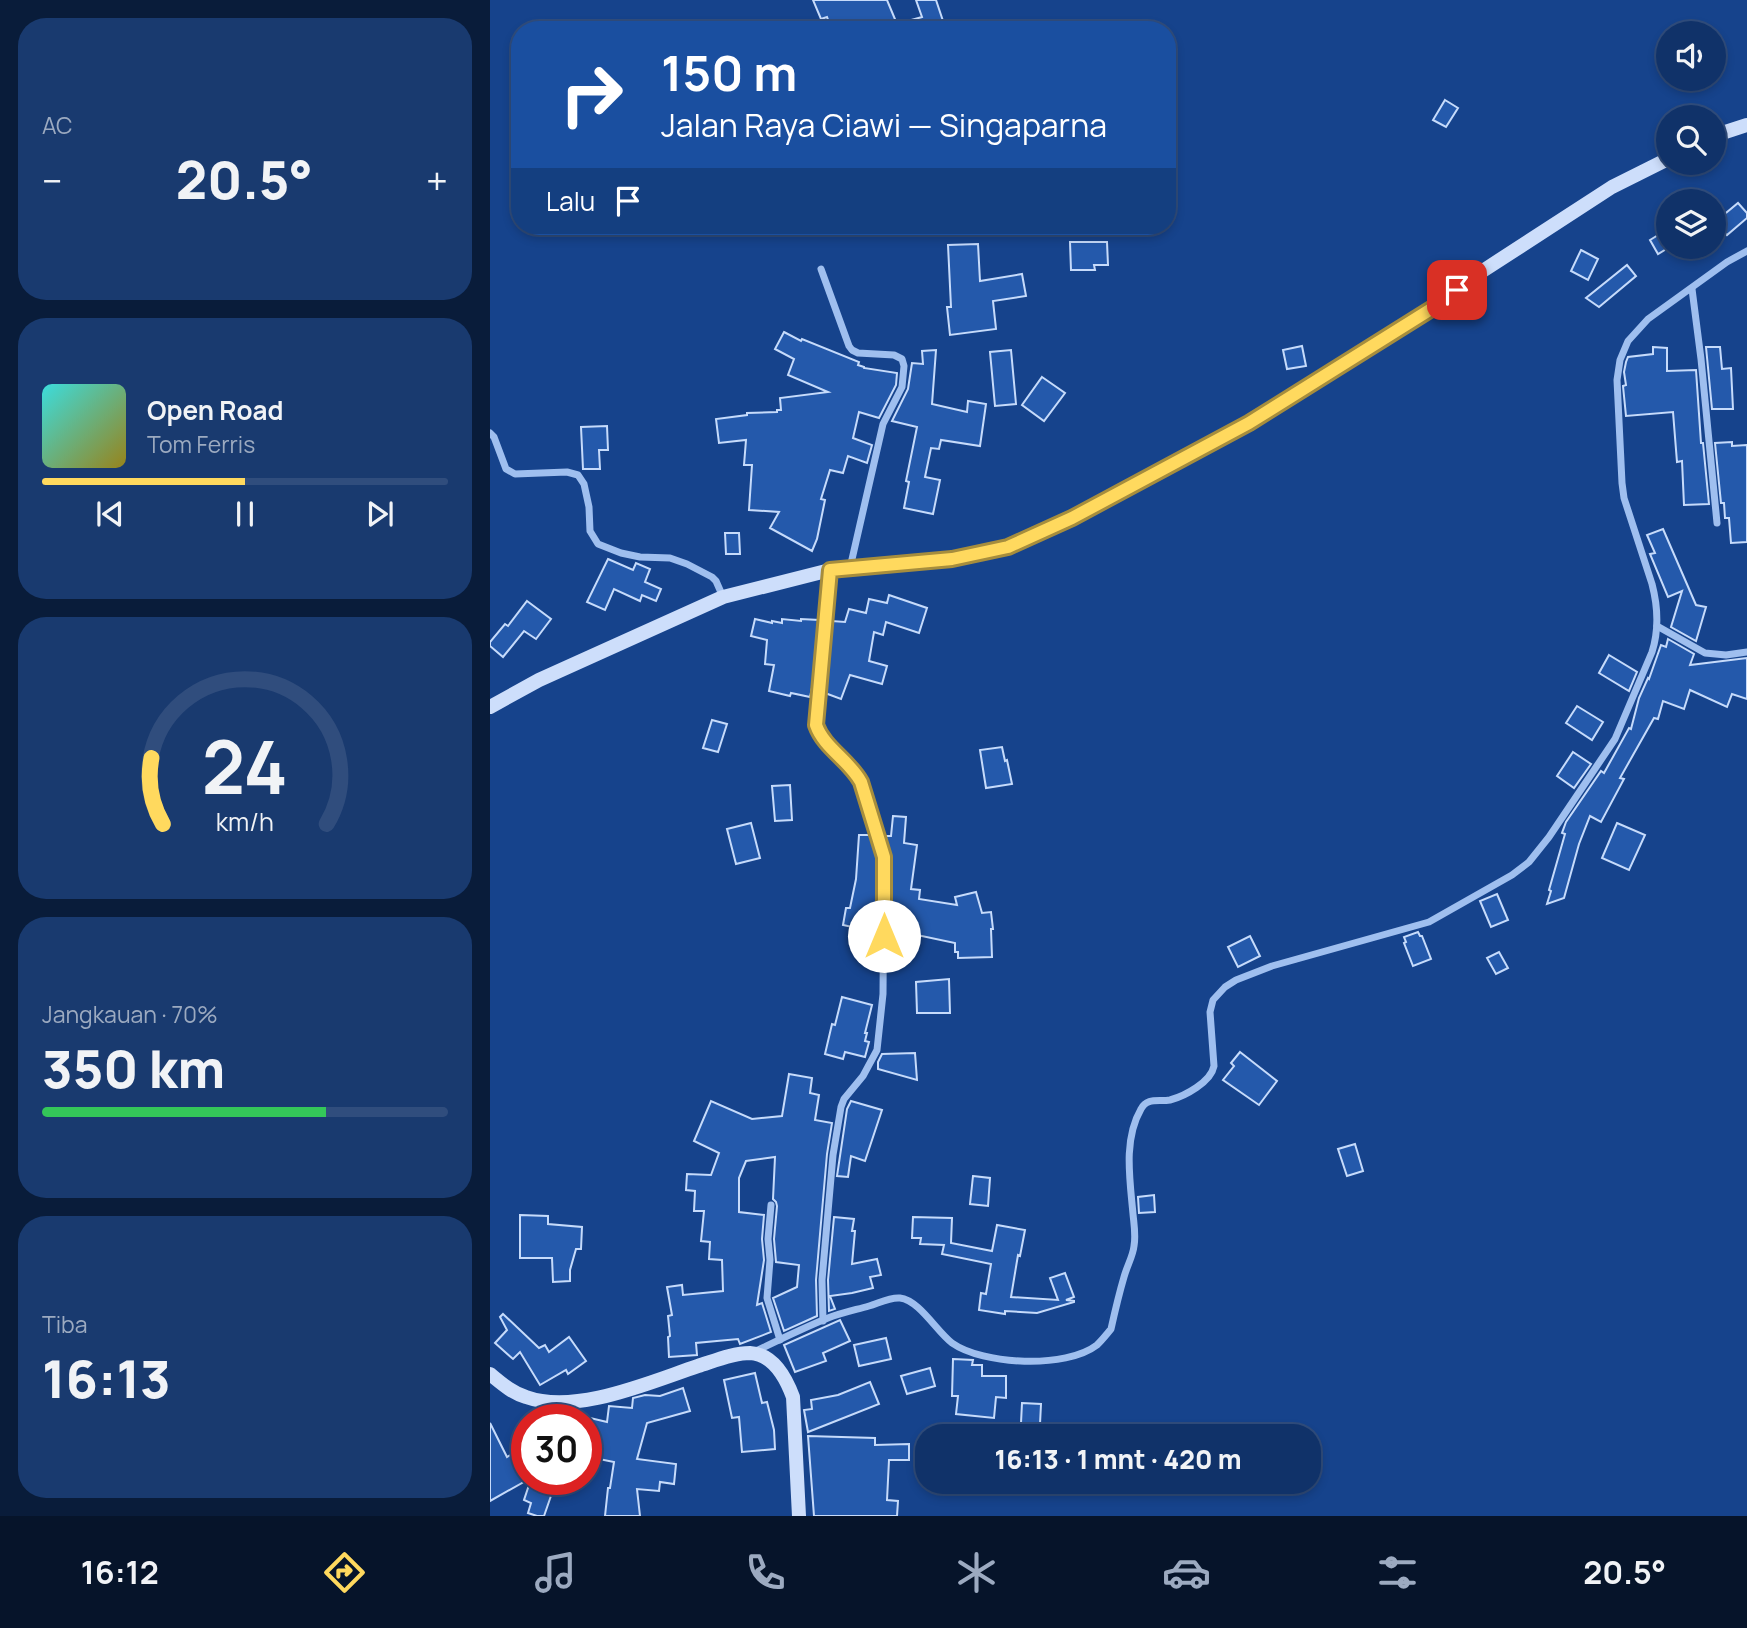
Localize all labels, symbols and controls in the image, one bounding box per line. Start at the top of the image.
map controls [1656,21,1726,259]
button: sound [1656,21,1726,91]
text: 150 m [661,39,797,106]
icon: right [546,49,637,140]
text: Jalan Raya Ciawi — Singaparna [661,103,1107,147]
button: search [1656,105,1726,175]
text: AC [42,109,73,141]
text: 20.5° [176,144,313,215]
text: − [42,154,63,206]
text: + [426,154,448,206]
icon: arrive [609,182,647,220]
text: Lalu [546,183,595,219]
button: layers [1656,189,1726,259]
pin [1427,260,1487,320]
icon: arrive [1438,271,1476,309]
text: Open Road [147,392,283,428]
text: Tom Ferris [147,428,255,460]
icon: previous [91,495,129,533]
icon: pause [226,495,264,533]
icon: next [361,495,399,533]
text: 24 [202,716,288,816]
text: km/h [216,804,274,839]
position arrow [847,899,921,973]
text: Jangkauan · 70% [42,998,218,1030]
text: 350 km [42,1033,225,1104]
text: Tiba [42,1308,87,1340]
text: 16:13 [42,1343,171,1414]
speed limit sign: 30 [511,1404,602,1495]
text: 16:13 · 1 mnt · 420 m [995,1441,1241,1477]
icon: directions [320,1548,369,1597]
icon: music [531,1548,580,1597]
icon: phone [741,1548,790,1597]
icon: climate [952,1548,1001,1597]
icon: car [1162,1548,1211,1597]
icon: filters [1373,1548,1422,1597]
text: 16:12 [81,1550,159,1594]
text: 20.5° [1583,1550,1666,1594]

